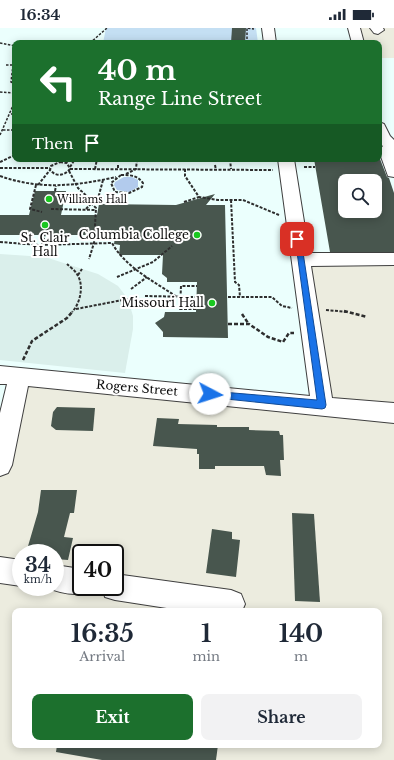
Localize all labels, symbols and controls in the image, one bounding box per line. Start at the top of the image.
text: 16:34 [20,5,60,24]
text: 40 m [98,53,176,88]
icon: left [32,56,84,108]
text: Range Line Street [98,88,262,110]
icon: arrive [81,132,103,154]
text: Then [32,134,73,153]
map controls [338,174,382,218]
button: search [338,174,382,218]
place label: Williams Hall [56,193,127,206]
marker: Williams Hall [44,194,54,204]
marker: St. Clair Hall [40,220,50,230]
pin [280,222,314,256]
place label: Columbia College [79,227,189,242]
icon: arrive [286,228,308,250]
place label: St. Clair Hall [21,230,70,259]
marker: Columbia College [192,230,202,240]
place label: Missouri Hall [121,295,204,310]
marker: Missouri Hall [207,298,217,308]
position arrow [189,373,231,415]
street label: Rogers Street [96,376,179,399]
speed limit sign: 40 [72,544,124,596]
text: 34 [25,553,51,577]
text: km/h [24,573,52,586]
text: 16:35 [71,619,134,648]
text: 1 [201,619,211,648]
text: 140 [279,619,323,648]
text: Arrival [79,648,125,665]
text: min [193,648,220,665]
text: m [294,648,308,665]
button: Exit [32,694,193,740]
button: Share [201,694,362,740]

